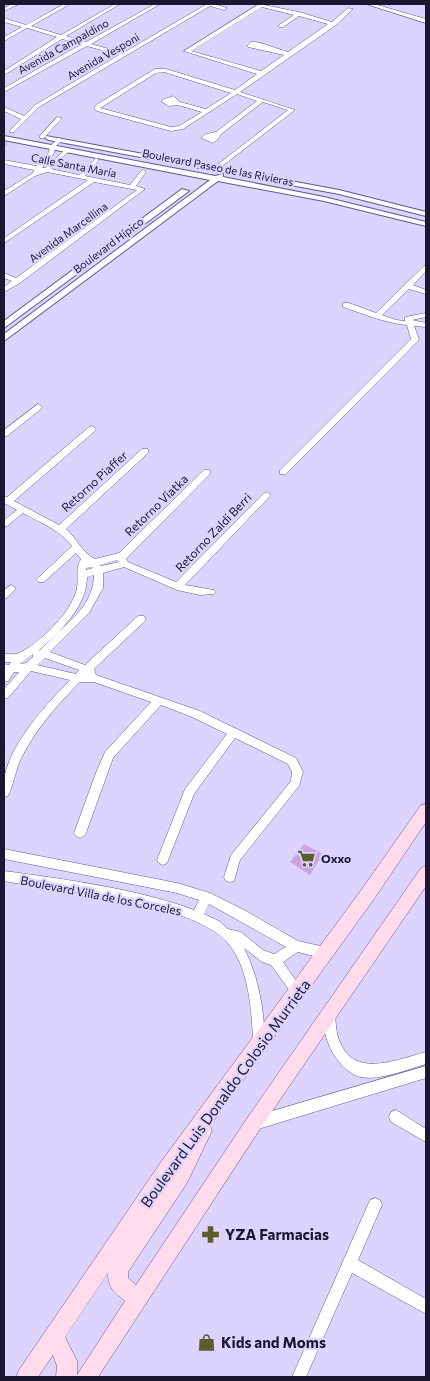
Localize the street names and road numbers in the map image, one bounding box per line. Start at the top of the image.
street label: Avenida Campaldino [15,15,111,76]
street label: Avenida Vesponi [64,30,142,82]
street label: Boulevard Paseo de las Rivieras [141,146,295,188]
street label: Calle Santa María [30,150,118,180]
street label: Avenida Marcellina [26,199,110,265]
street label: Boulevard Hípico [70,214,146,276]
street label: Retorno Piaffer [58,448,130,514]
street label: Retorno Viatka [122,471,190,539]
street label: Retorno Zaldi Berri [172,490,254,574]
street label: Boulevard Villa de los Corceles [19,873,183,917]
street label: Boulevard Luis Donaldo Colosio Murrieta [136,976,314,1210]

